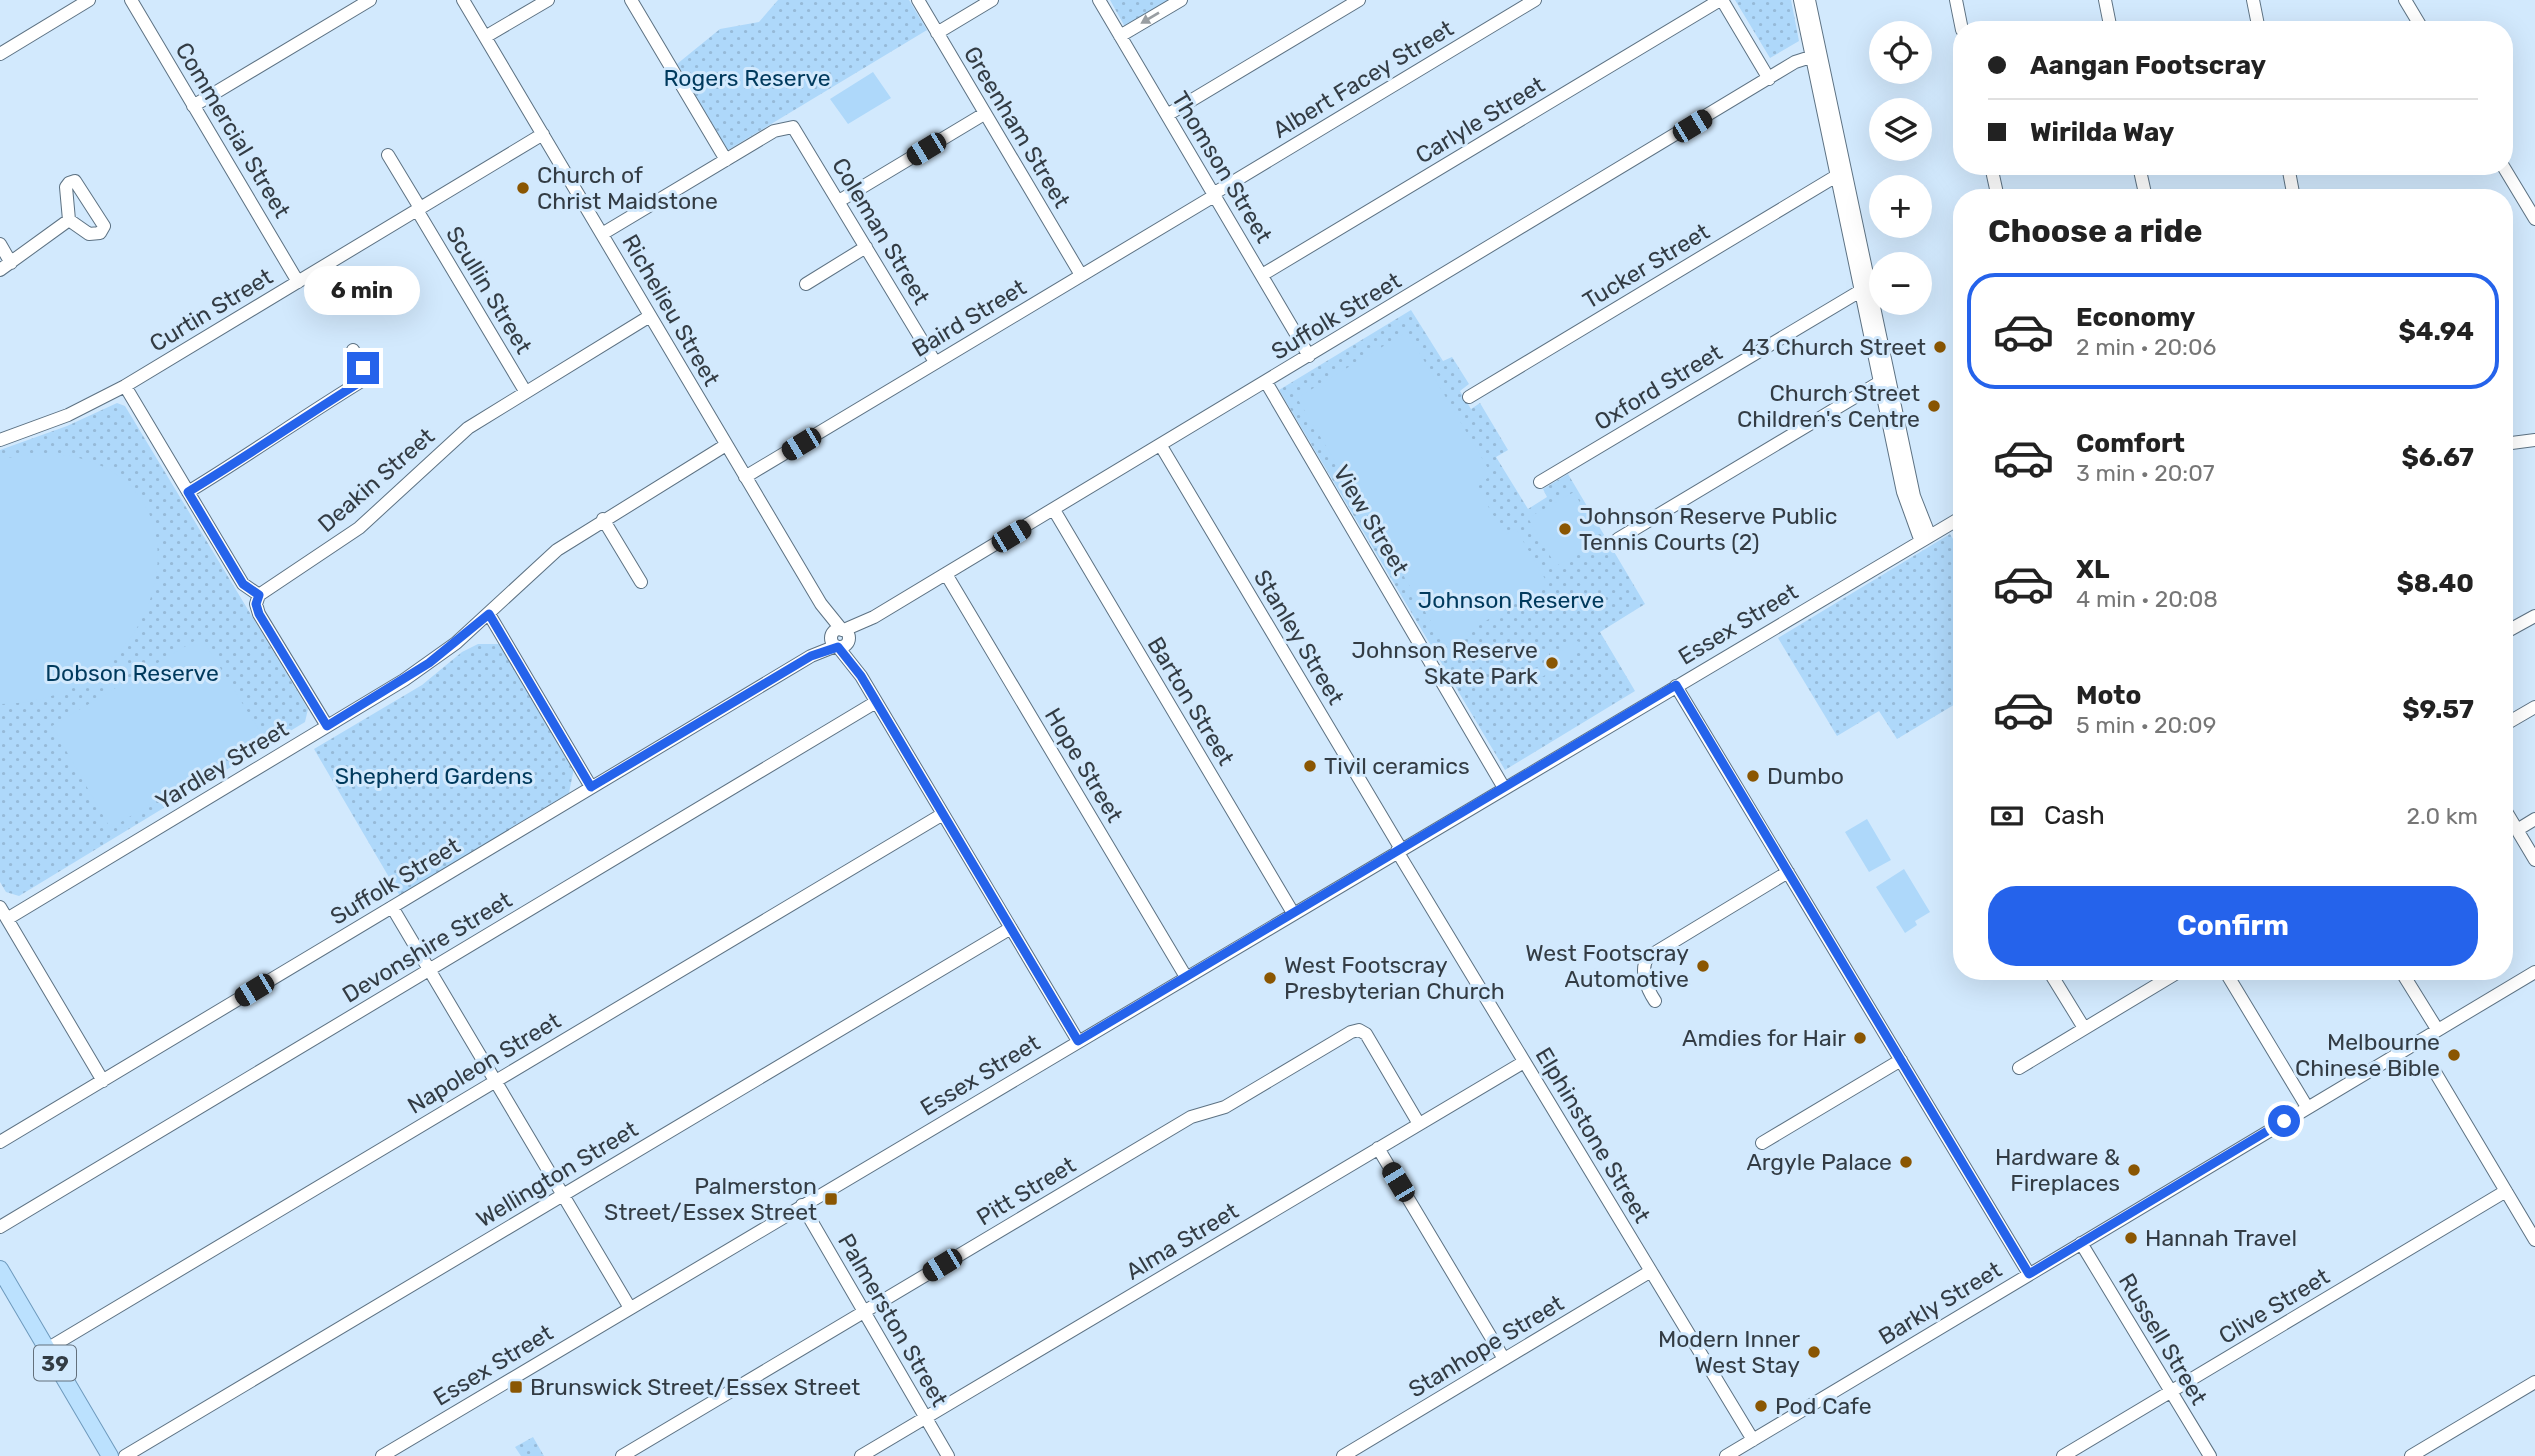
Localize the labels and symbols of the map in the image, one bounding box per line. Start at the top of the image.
one-way arrow [1141,12,1160,25]
street label: Albert Facey Street [1268,14,1458,144]
street label: Commercial Street [170,37,296,223]
street label: Greenham Street [958,41,1076,213]
park label: Rogers Reserve [663,64,831,92]
street label: Carlyle Street [1410,70,1550,170]
street label: Thomson Street [1166,86,1278,248]
car [1669,106,1716,146]
car [903,129,950,169]
street label: Coleman Street [826,153,936,309]
place label: Church of Christ Maidstone [537,161,718,215]
marker: Church of Christ Maidstone [515,180,531,196]
street label: Tucker Street [1578,217,1714,315]
street label: Scullin Street [440,221,538,359]
street label: Richelieu Street [616,229,726,391]
street label: Curtin Street [144,262,278,358]
callout: 6 min [305,266,421,316]
street label: Suffolk Street [1266,266,1406,366]
street label: Baird Street [907,273,1031,363]
place label: 43 Church Street [1742,333,1926,361]
street label: Oxford Street [1589,338,1727,436]
marker: 43 Church Street [1932,339,1948,355]
route end [347,352,379,384]
place label: Church Street Children's Centre [1737,379,1920,433]
marker: Church Street Children's Centre [1926,398,1942,414]
street label: Deakin Street [312,422,440,538]
car [778,424,825,464]
street label: View Street [1327,460,1415,580]
place label: Johnson Reserve Public Tennis Courts (2) [1579,502,1837,556]
car [988,516,1035,556]
marker: Johnson Reserve Public Tennis Courts (2) [1557,521,1573,537]
street label: Stanley Street [1248,565,1350,709]
street label: Essex Street [1673,577,1803,671]
park label: Johnson Reserve [1418,586,1604,614]
street label: Barton Street [1142,632,1240,770]
place label: Johnson Reserve Skate Park [1351,636,1538,690]
marker: Johnson Reserve Skate Park [1544,655,1560,671]
park label: Dobson Reserve [45,659,219,687]
street label: Hope Street [1039,703,1129,827]
street label: Yardley Street [151,714,293,816]
place label: Tivil ceramics [1324,752,1470,780]
marker: Tivil ceramics [1302,758,1318,774]
park label: Shepherd Gardens [335,762,533,790]
place label: Dumbo [1767,762,1844,790]
marker: Dumbo [1745,768,1761,784]
street label: Suffolk Street [325,831,465,931]
street label: Devonshire Street [337,885,517,1009]
place label: West Footscray Automotive [1525,939,1689,993]
place label: West Footscray Presbyterian Church [1284,951,1505,1005]
marker: West Footscray Automotive [1695,958,1711,974]
car [231,970,278,1010]
marker: West Footscray Presbyterian Church [1262,970,1278,986]
street label: Napoleon Street [403,1006,566,1120]
place label: Amdies for Hair [1682,1024,1846,1052]
street label: Essex Street [915,1028,1045,1122]
place label: Melbourne Chinese Bible [2295,1028,2440,1082]
marker: Amdies for Hair [1852,1030,1868,1046]
street label: Elphinstone Street [1530,1042,1656,1228]
marker: Melbourne Chinese Bible [2446,1047,2462,1063]
route start [2268,1105,2300,1137]
street label: Wellington Street [471,1115,643,1233]
place label: Hardware & Fireplaces [1995,1143,2120,1197]
place label: Argyle Palace [1746,1148,1892,1176]
street label: Pitt Street [971,1151,1081,1231]
marker: Argyle Palace [1898,1154,1914,1170]
car [1379,1159,1418,1205]
marker: Hardware & Fireplaces [2126,1162,2142,1178]
place label: Palmerston Street/Essex Street [604,1172,817,1226]
marker: Palmerston Street/Essex Street [823,1191,839,1207]
street label: Alma Street [1121,1196,1243,1286]
place label: Hannah Travel [2145,1224,2297,1252]
street label: Palmerston Street [832,1229,954,1411]
marker: Hannah Travel [2123,1230,2139,1246]
car [919,1245,966,1285]
street label: Barkly Street [1873,1255,2007,1351]
street label: Clive Street [2214,1262,2334,1350]
street label: Russell Street [2113,1268,2213,1410]
street label: Stanhope Street [1403,1289,1569,1403]
street label: Essex Street [428,1318,558,1412]
place label: Modern Inner West Stay [1658,1325,1800,1379]
marker: Modern Inner West Stay [1806,1344,1822,1360]
road number: 39 [34,1346,76,1380]
place label: Brunswick Street/Essex Street [530,1373,860,1401]
marker: Brunswick Street/Essex Street [508,1379,524,1395]
place label: Pod Cafe [1775,1392,1872,1420]
marker: Pod Cafe [1753,1398,1769,1414]

